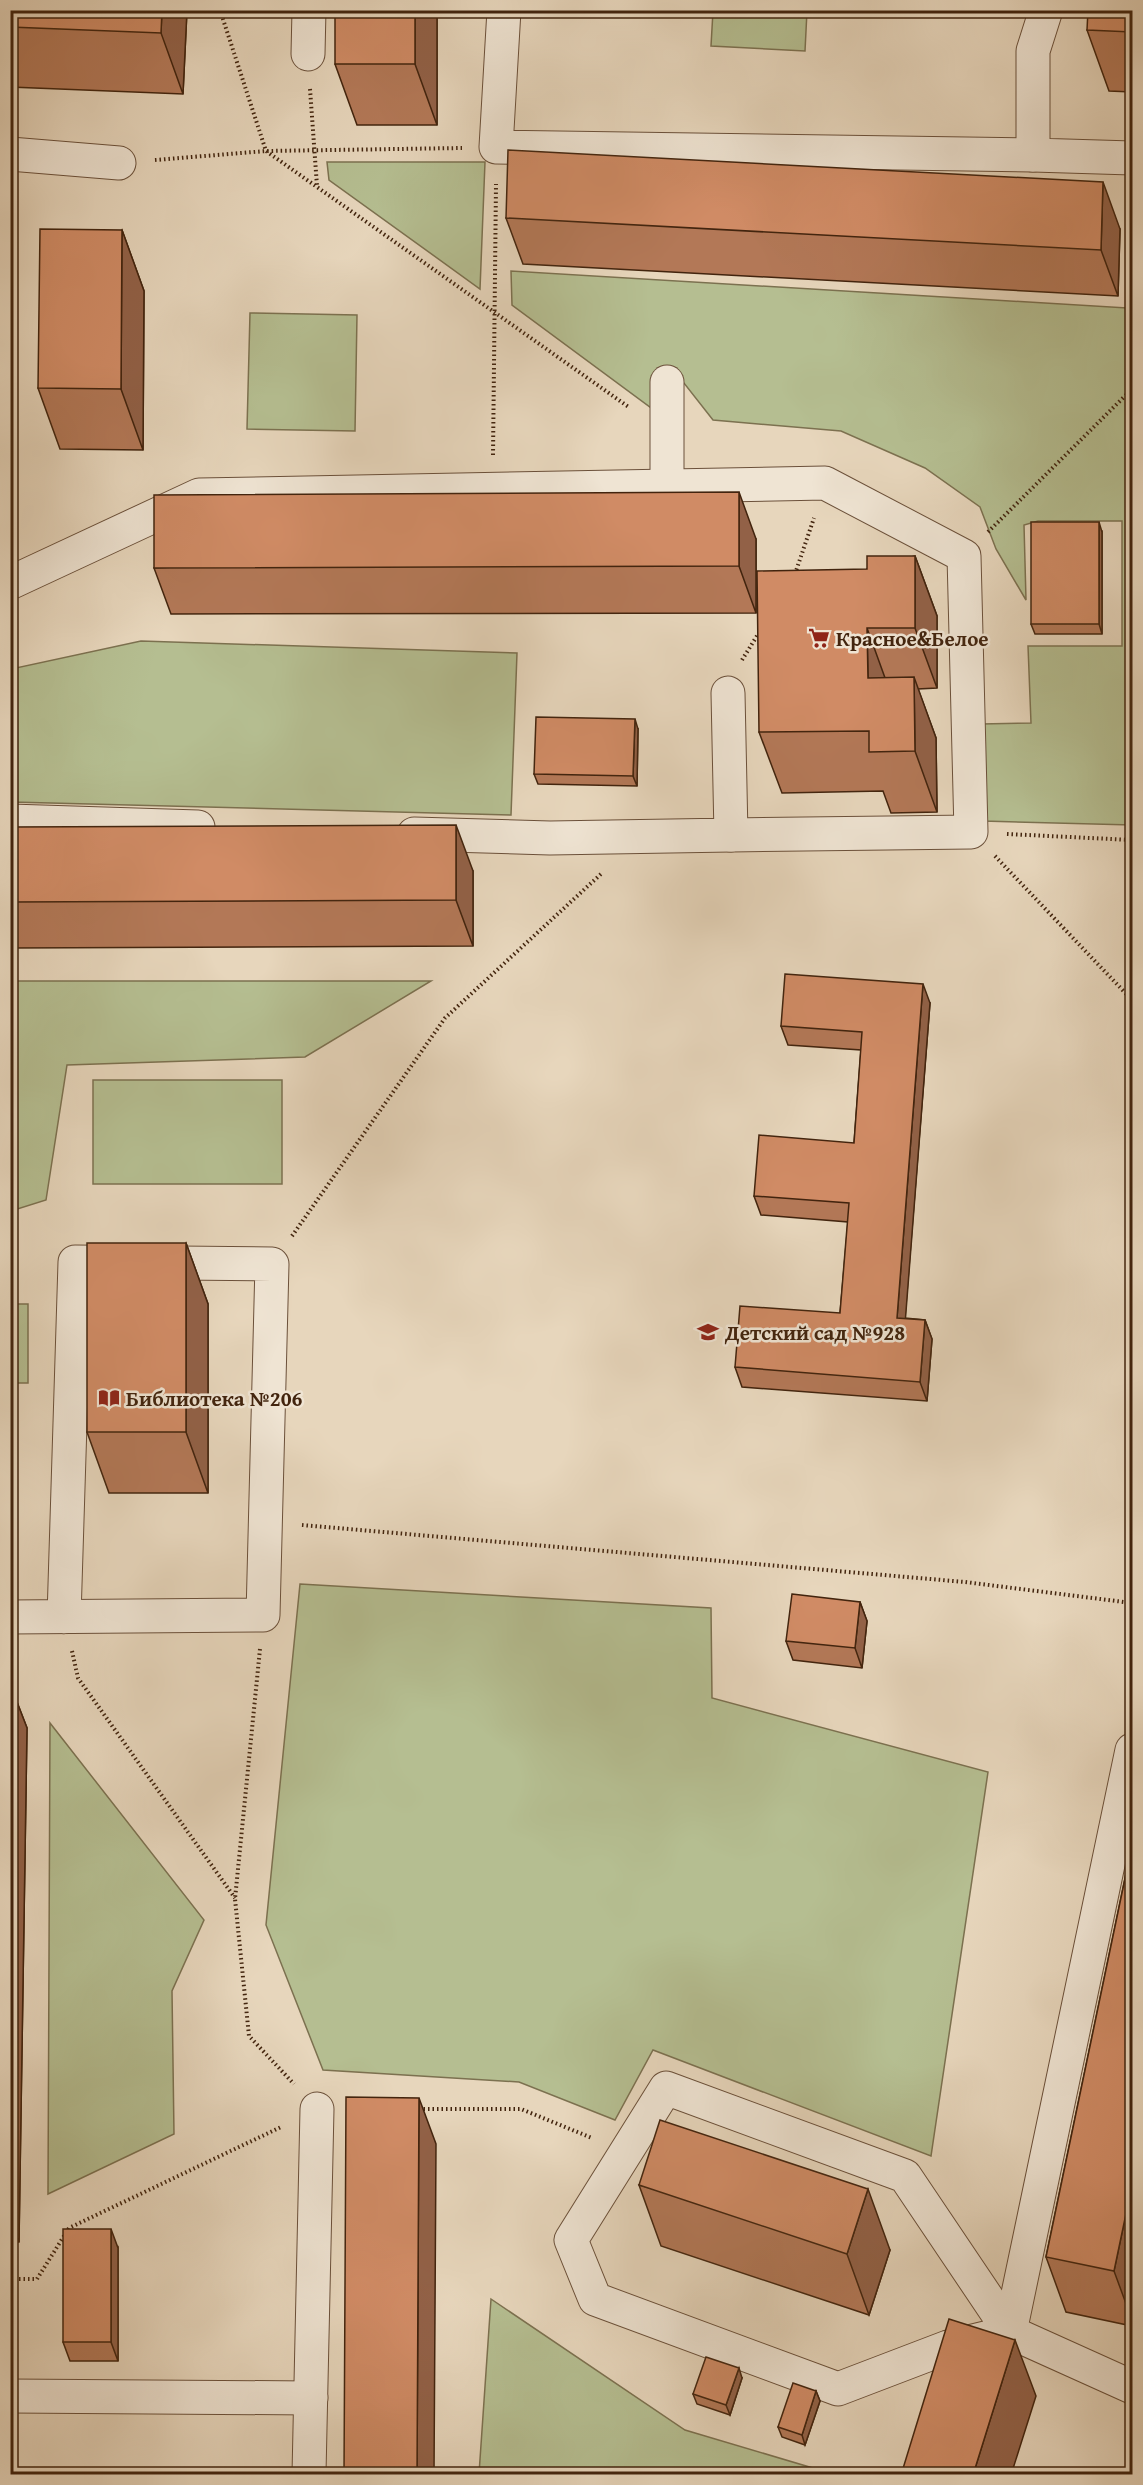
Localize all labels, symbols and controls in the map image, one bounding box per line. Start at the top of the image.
place label: Красное&Белое [836,623,989,654]
supermarket icon: Красное&Белое [807,626,831,650]
place label: Детский сад №928 [724,1317,905,1348]
school or university icon: Детский сад №928 [696,1320,720,1344]
place label: Библиотека №206 [126,1383,303,1414]
library icon: Библиотека №206 [97,1386,121,1410]

